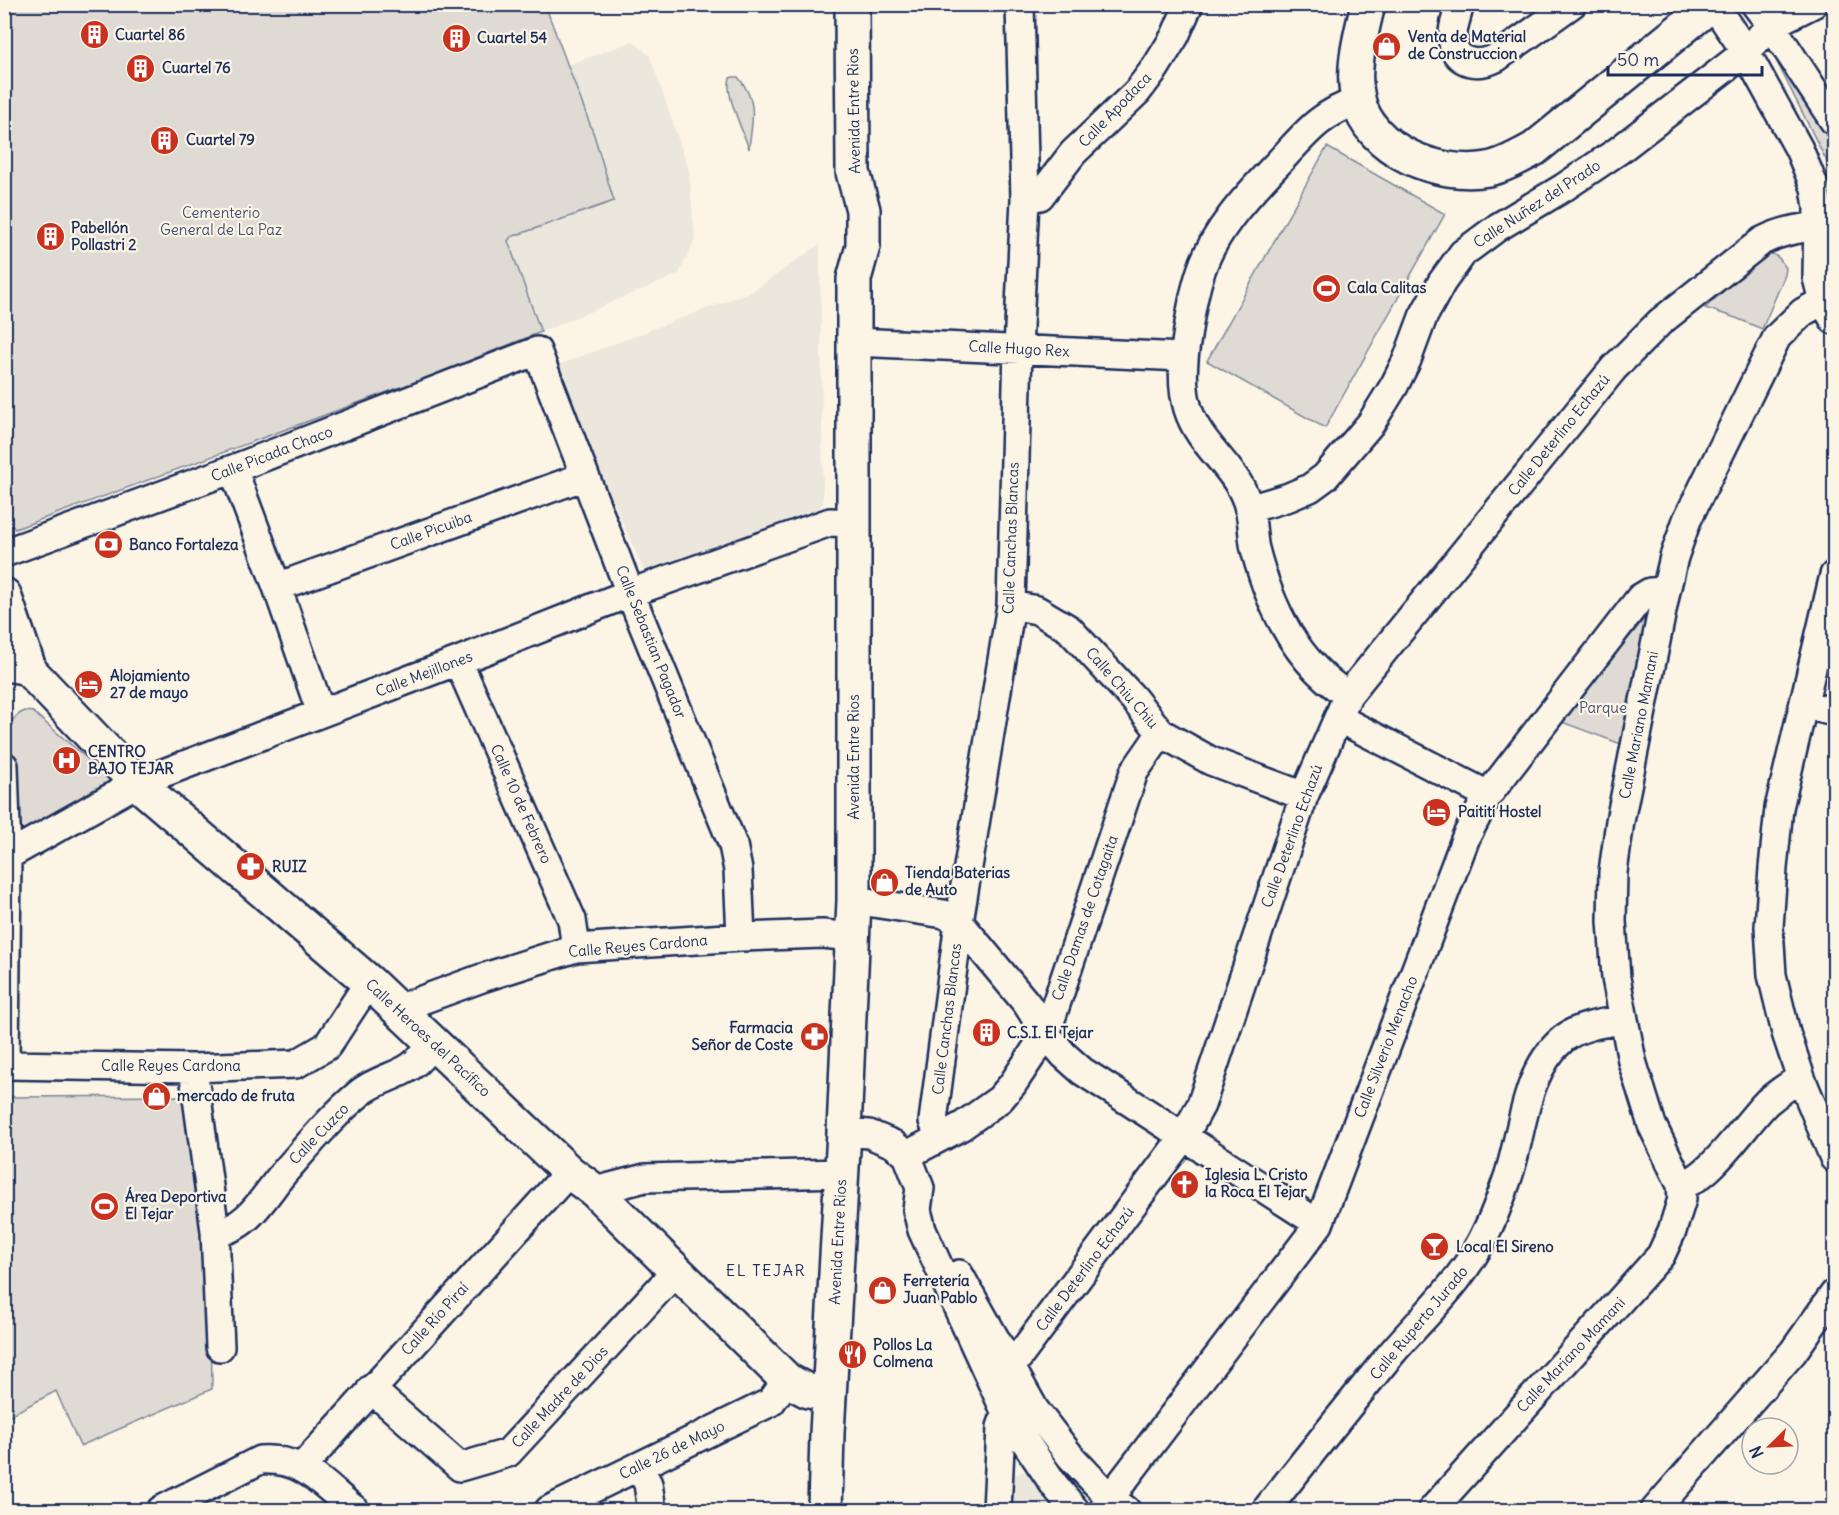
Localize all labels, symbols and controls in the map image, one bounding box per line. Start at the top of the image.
building icon: Cuartel 86 [78,19,110,51]
building icon: Cuartel 54 [440,22,472,54]
place label: Cuartel 86 [115,25,186,44]
place label: Venta de Material de Construccion [1408,27,1526,63]
place label: Cuartel 54 [477,28,548,47]
shop icon: Venta de Material de Construccion [1371,30,1403,62]
scale bar [1608,39,1762,77]
street label: Avenida Entre Rios [843,48,864,174]
text: 50 m [1617,48,1659,71]
building icon: Cuartel 76 [125,52,157,84]
place label: Cuartel 76 [162,58,231,77]
street label: Calle Apodaca [1074,68,1155,151]
building icon: Cuartel 79 [149,124,181,156]
place label: Cuartel 79 [186,130,255,149]
street label: Calle Nuñez del Prado [1470,155,1604,252]
park label: Cementerio General de La Paz [160,203,282,239]
place label: Pabellón Pollastri 2 [71,218,137,254]
building icon: Pabellón Pollastri 2 [34,221,66,253]
sports icon: Cala Calitas [1310,272,1342,304]
place label: Cala Calitas [1347,278,1426,297]
street label: Calle Hugo Rex [968,336,1071,361]
street label: Calle Deterlino Echazú [1504,370,1614,499]
street label: Calle Picada Chaco [208,422,335,486]
street label: Calle Canchas Blancas [998,461,1023,614]
street label: Calle Picuiba [387,507,475,554]
bank icon: Banco Fortaleza [92,529,124,561]
place label: Banco Fortaleza [129,535,239,554]
street label: Calle Sebastian Pagador [612,562,691,721]
street label: Calle Chiu Chiu [1082,643,1163,732]
street label: Calle Mejillones [373,646,475,701]
street label: Calle Mariano Mamani [1615,649,1662,801]
place label: Alojamiento 27 de mayo [110,666,191,703]
hotel icon: Alojamiento 27 de mayo [73,669,105,701]
street label: Avenida Entre Rios [844,694,863,820]
park label: Parque [1579,698,1627,717]
street label: Calle 10 de Febrero [487,741,556,866]
place label: CENTRO BAJO TEJAR [88,742,174,778]
hospital icon: CENTRO BAJO TEJAR [51,745,83,777]
street label: Calle Deterlino Echazú [1257,761,1326,910]
hotel icon: Paitití Hostel [1421,796,1453,828]
place label: Paitití Hostel [1458,802,1541,821]
street label: Calle Damas de Cotagaita [1047,832,1122,1003]
pharmacy icon: RUIZ [235,851,267,883]
place label: RUIZ [272,857,307,876]
place label: Tienda Baterias de Auto [905,863,1010,899]
shop icon: Tienda Baterias de Auto [868,866,900,898]
street label: Calle Reyes Cardona [568,930,709,961]
street label: Calle Canchas Blancas [928,942,965,1096]
street label: Calle Silverio Menacho [1350,973,1421,1121]
street label: Calle Heroes del Pacífico [362,975,495,1101]
building icon: C.S.I. El Tejar [970,1017,1002,1049]
place label: Farmacia Señor de Coste [691,1018,793,1054]
pharmacy icon: Farmacia Señor de Coste [798,1021,830,1053]
place label: C.S.I. El Tejar [1007,1023,1094,1042]
street label: Calle Reyes Cardona [101,1056,241,1075]
shop icon: mercado de fruta [140,1080,172,1112]
place label: mercado de fruta [177,1086,295,1105]
street label: Calle Cuzco [285,1099,353,1168]
place label: Iglesia L. Cristo la Roca El Tejar [1205,1165,1308,1201]
church icon: Iglesia L. Cristo la Roca El Tejar [1168,1168,1200,1200]
street label: Avenida Entre Rios [825,1179,850,1305]
place label: Área Deportiva El Tejar [125,1186,227,1223]
sports icon: Área Deportiva El Tejar [88,1190,120,1222]
street label: Calle Deterlino Echazú [1032,1202,1138,1335]
bar icon: Local El Sireno [1419,1231,1451,1263]
place label: Local El Sireno [1456,1237,1554,1256]
district label: EL TEJAR [726,1260,806,1280]
street label: Calle Ruperto Jurado [1365,1262,1472,1383]
place label: Ferretería Juan Pablo [903,1271,978,1307]
shop icon: Ferretería Juan Pablo [866,1274,898,1306]
street label: Calle Río Piraí [397,1278,472,1359]
street label: Calle Mariano Mamani [1512,1293,1629,1416]
place label: Pollos La Colmena [873,1335,933,1371]
restaurant icon: Pollos La Colmena [836,1338,868,1370]
street label: Calle Madre de Dios [507,1341,612,1452]
street label: Calle 26 de Mayo [616,1416,728,1483]
north arrow [1740,1416,1800,1476]
text: N [1745,1443,1768,1461]

